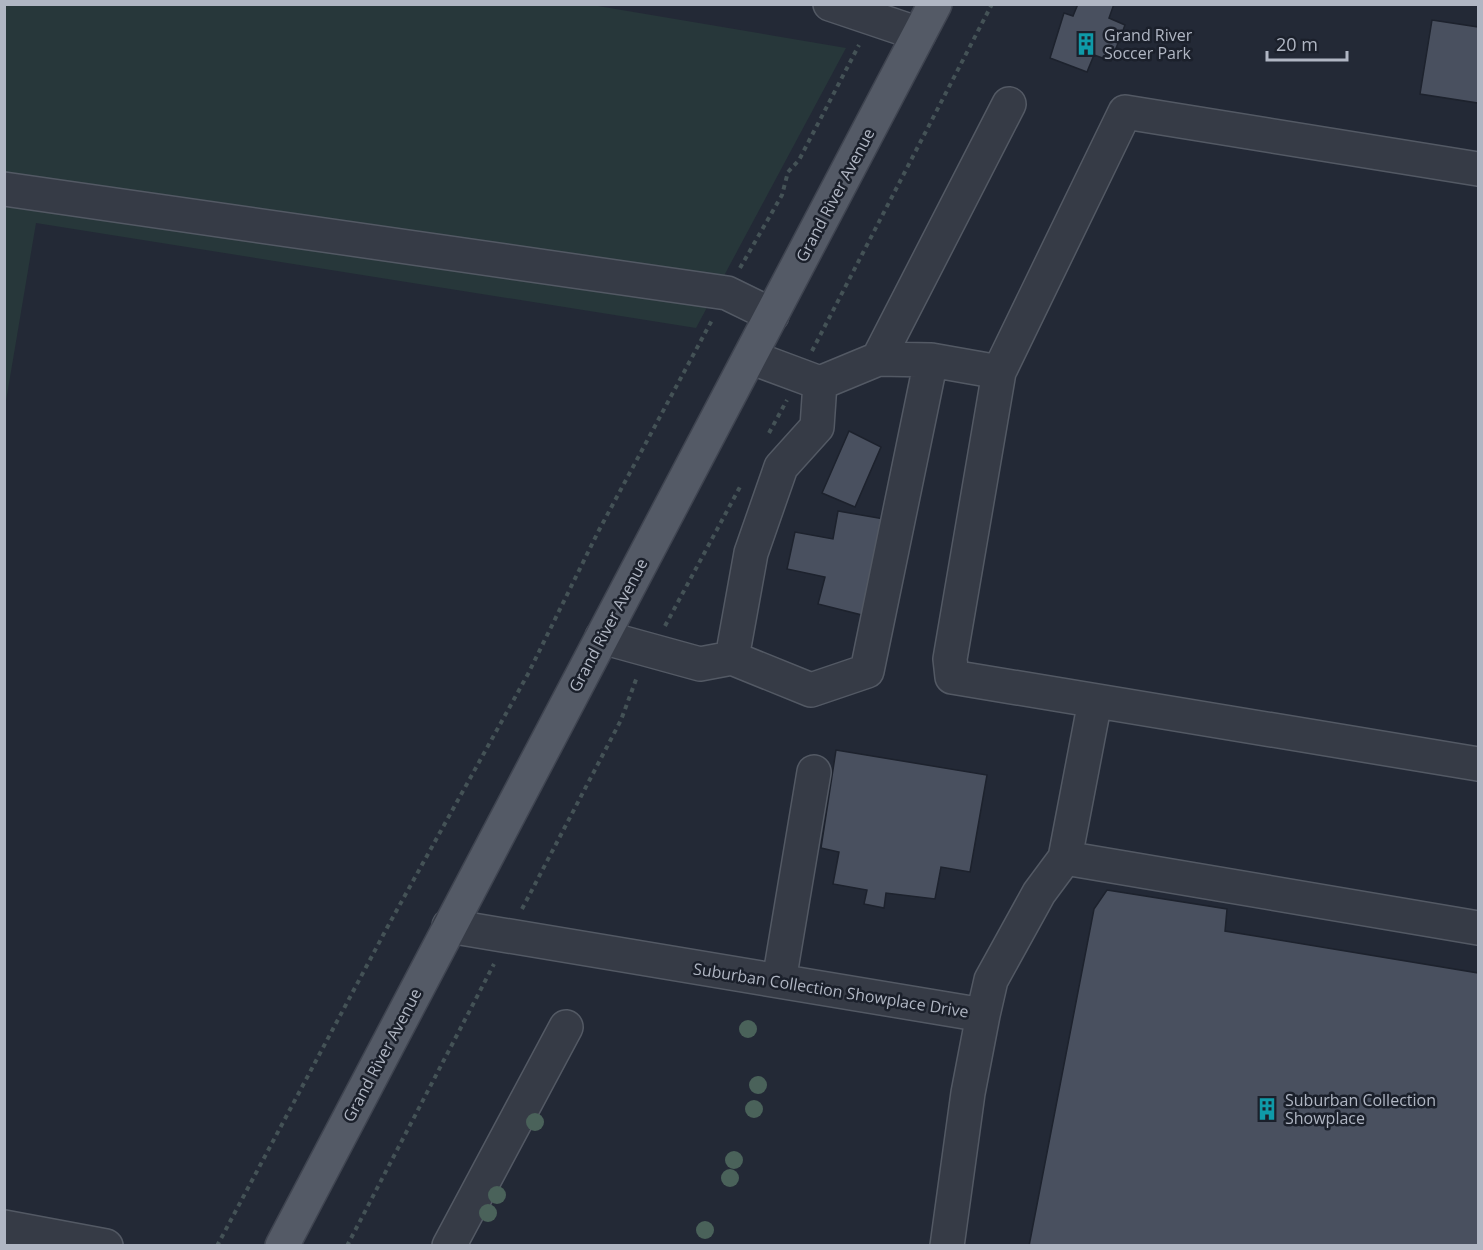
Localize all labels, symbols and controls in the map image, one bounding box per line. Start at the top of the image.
place label: Grand River Soccer Park [1104,24,1193,64]
scale bar [1267,24,1346,62]
building icon: Grand River Soccer Park [1073,31,1099,57]
text: 20 m [1276,32,1318,56]
street label: Grand River Avenue [791,124,879,266]
street label: Grand River Avenue [564,554,652,696]
street label: Suburban Collection Showplace Drive [692,957,970,1023]
street label: Grand River Avenue [338,984,426,1126]
place label: Suburban Collection Showplace [1285,1089,1436,1129]
building icon: Suburban Collection Showplace [1254,1096,1280,1122]

